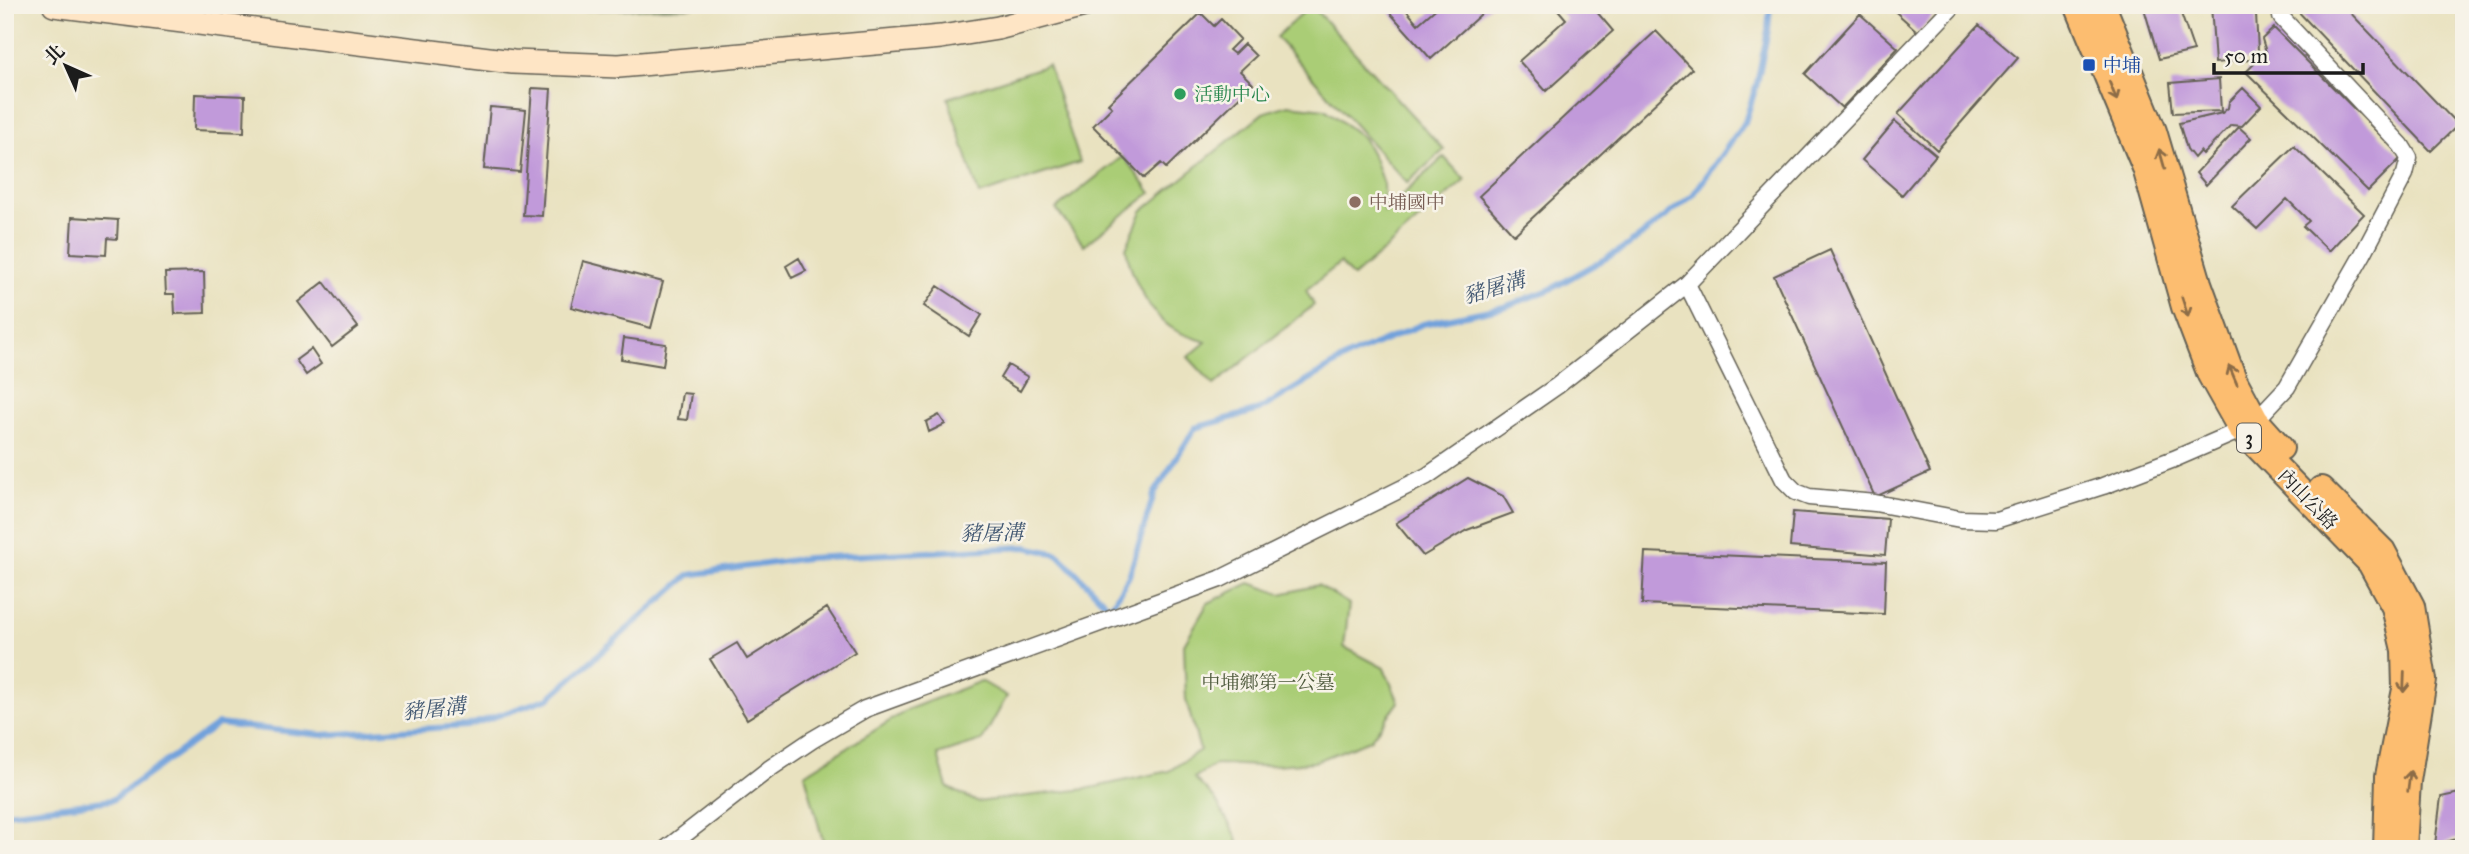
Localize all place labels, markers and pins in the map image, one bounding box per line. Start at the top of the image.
place label: 中埔 [2103,54,2141,77]
marker: 中埔 [2081,57,2097,73]
place label: 活動中心 [1194,83,1270,106]
marker: 活動中心 [1172,86,1188,102]
place label: 中埔國中 [1369,191,1445,214]
marker: 中埔國中 [1347,194,1363,210]

